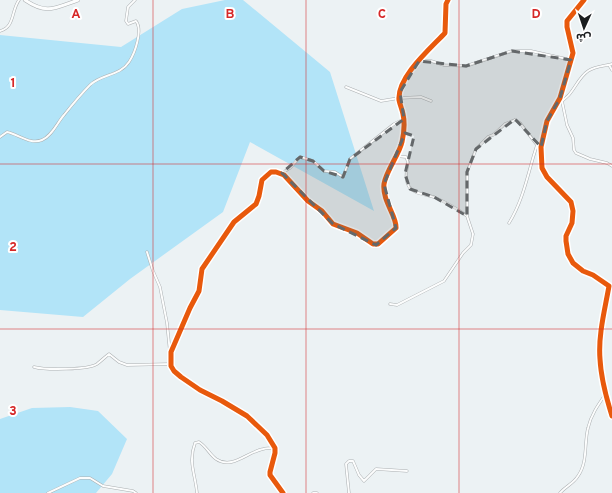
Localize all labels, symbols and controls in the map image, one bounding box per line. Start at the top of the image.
text: A [71,7,81,23]
text: B [226,7,235,23]
text: C [378,7,386,23]
text: D [531,7,541,23]
north arrow [564,8,604,48]
text: ش [576,30,591,44]
text: 1 [10,76,16,92]
text: 2 [9,240,17,256]
text: 3 [9,404,17,420]

